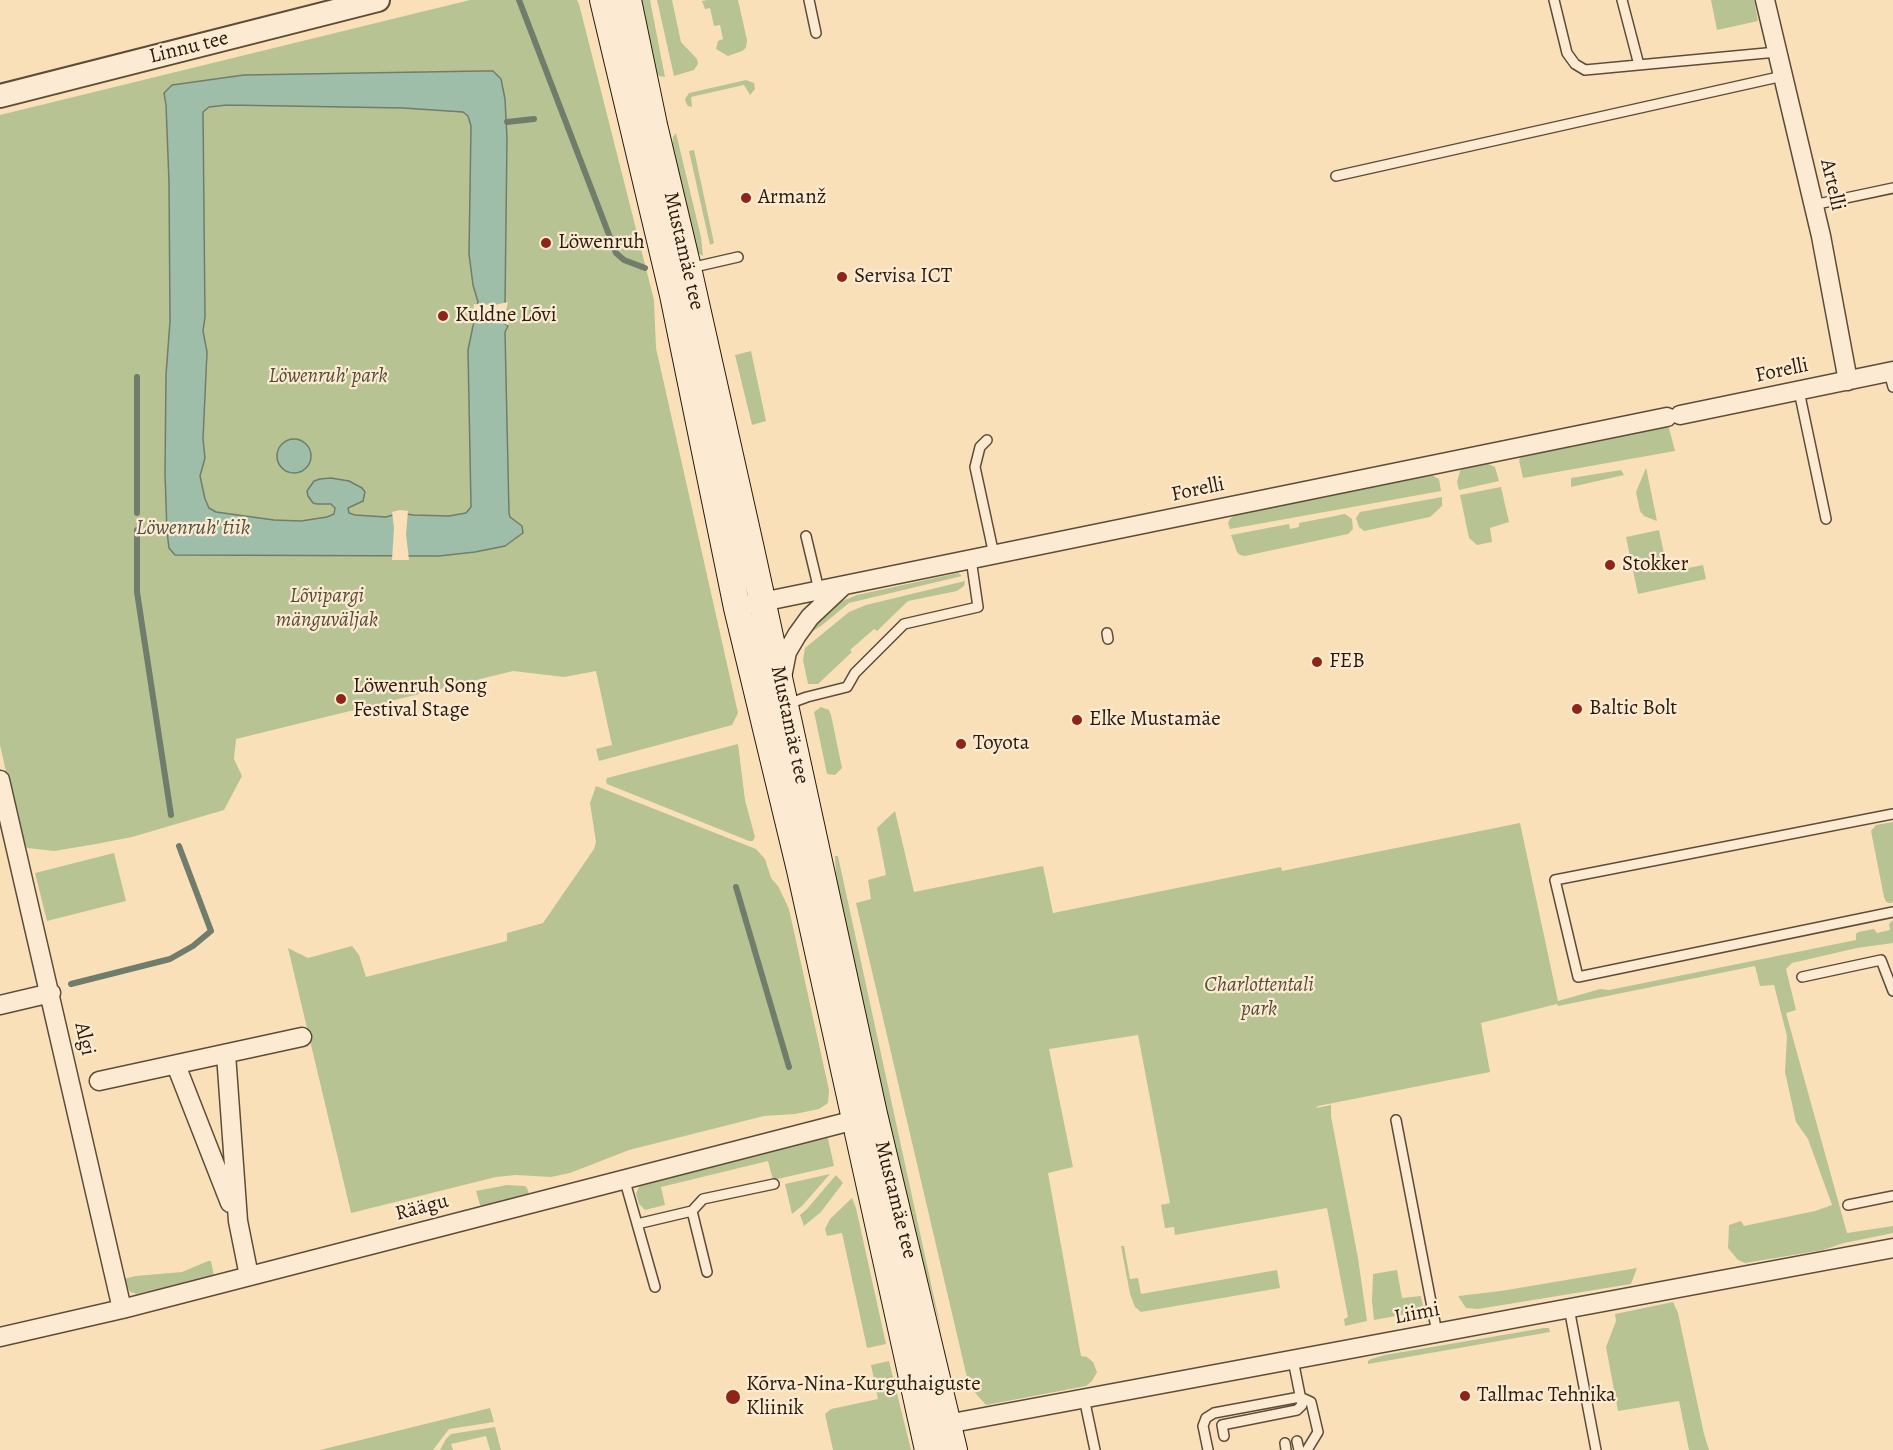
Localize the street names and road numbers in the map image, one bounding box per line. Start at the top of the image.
street label: Linnu tee [147,26,231,70]
street label: Artelli [1814,157,1850,213]
street label: Mustamäe tee [657,189,709,313]
street label: Forelli [1753,353,1811,389]
street label: Forelli [1169,472,1227,508]
street label: Mustamäe tee [764,663,814,787]
street label: Algi [68,1020,100,1058]
street label: Mustamäe tee [868,1139,922,1261]
street label: Räägu [393,1189,451,1227]
street label: Liimi [1392,1297,1442,1331]

